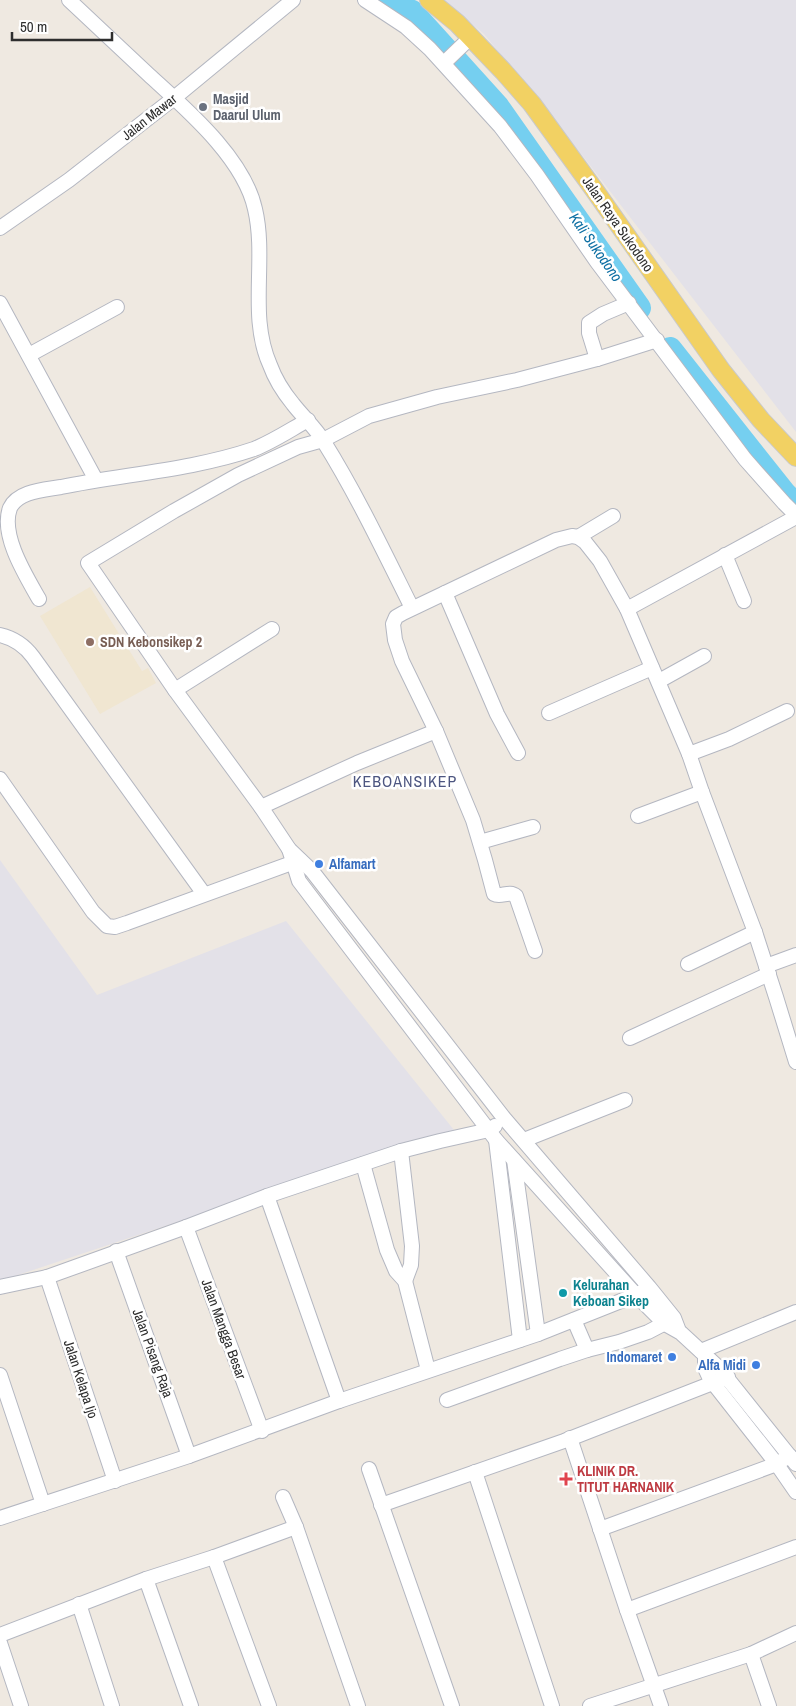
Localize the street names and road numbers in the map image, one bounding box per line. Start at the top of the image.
street label: Jalan Mawar [118,90,180,144]
street label: Jalan Raya Sukodono [578,173,658,275]
street label: Jalan Mangga Besar [198,1276,251,1382]
street label: Jalan Pisang Raja [129,1306,178,1400]
street label: Jalan Kelapa Ijo [60,1337,102,1421]

